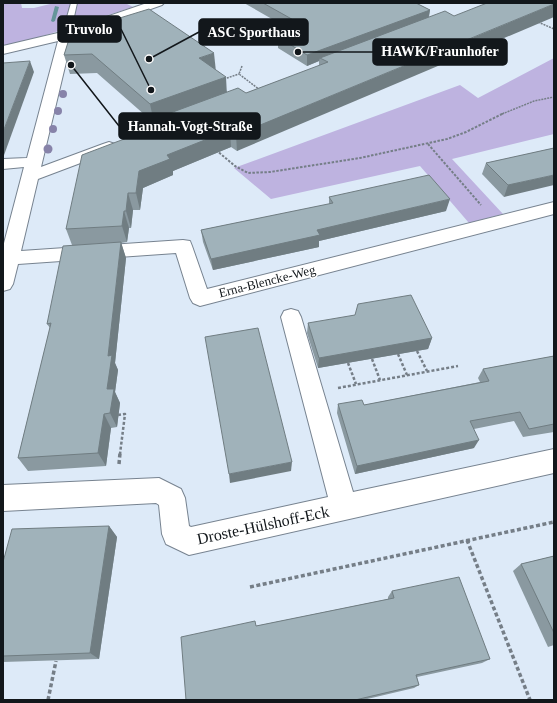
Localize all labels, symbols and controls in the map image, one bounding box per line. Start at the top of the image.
callout: Truvolo [58,16,121,42]
callout: ASC Sporthaus [199,19,308,45]
text: Truvolo [65,22,113,37]
text: ASC Sporthaus [208,25,301,40]
callout: HAWK/Fraunhofer [373,39,507,65]
text: HAWK/Fraunhofer [381,44,499,59]
callout: Hannah-Vogt-Straße [119,113,260,139]
text: Hannah-Vogt-Straße [128,119,252,134]
street label: Erna-Blencke-Weg [217,262,317,300]
street label: Droste-Hülshoff-Eck [195,503,331,547]

